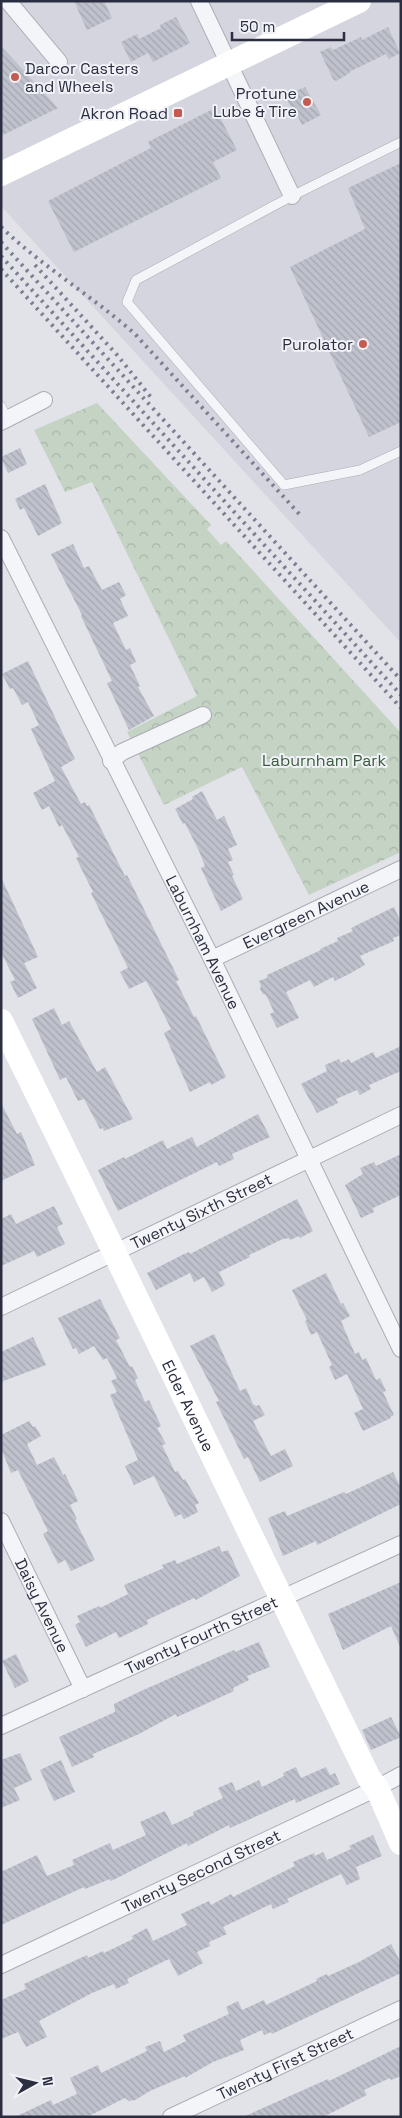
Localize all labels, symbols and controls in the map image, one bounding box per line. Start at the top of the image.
scale bar [232,10,344,42]
text: 50 m [240,17,275,36]
place label: Darcor Casters and Wheels [25,58,139,97]
marker: Darcor Casters and Wheels [9,71,21,83]
place label: Protune Lube & Tire [213,83,297,122]
marker: Protune Lube & Tire [301,96,313,108]
place label: Akron Road [80,103,168,124]
marker: Akron Road [172,107,184,119]
place label: Purolator [282,334,353,355]
marker: Purolator [357,338,369,350]
park label: Laburnham Park [262,750,386,771]
street label: Laburnham Avenue [161,872,245,1013]
street label: Evergreen Avenue [239,876,373,954]
street label: Twenty Sixth Street [127,1168,276,1254]
street label: Elder Avenue [157,1357,219,1455]
street label: Daisy Avenue [10,1555,74,1656]
street label: Twenty Fourth Street [122,1591,281,1679]
street label: Twenty Second Street [118,1825,284,1918]
street label: Twenty First Street [214,2023,357,2105]
north arrow [10,2058,60,2108]
text: N [38,2075,57,2087]

